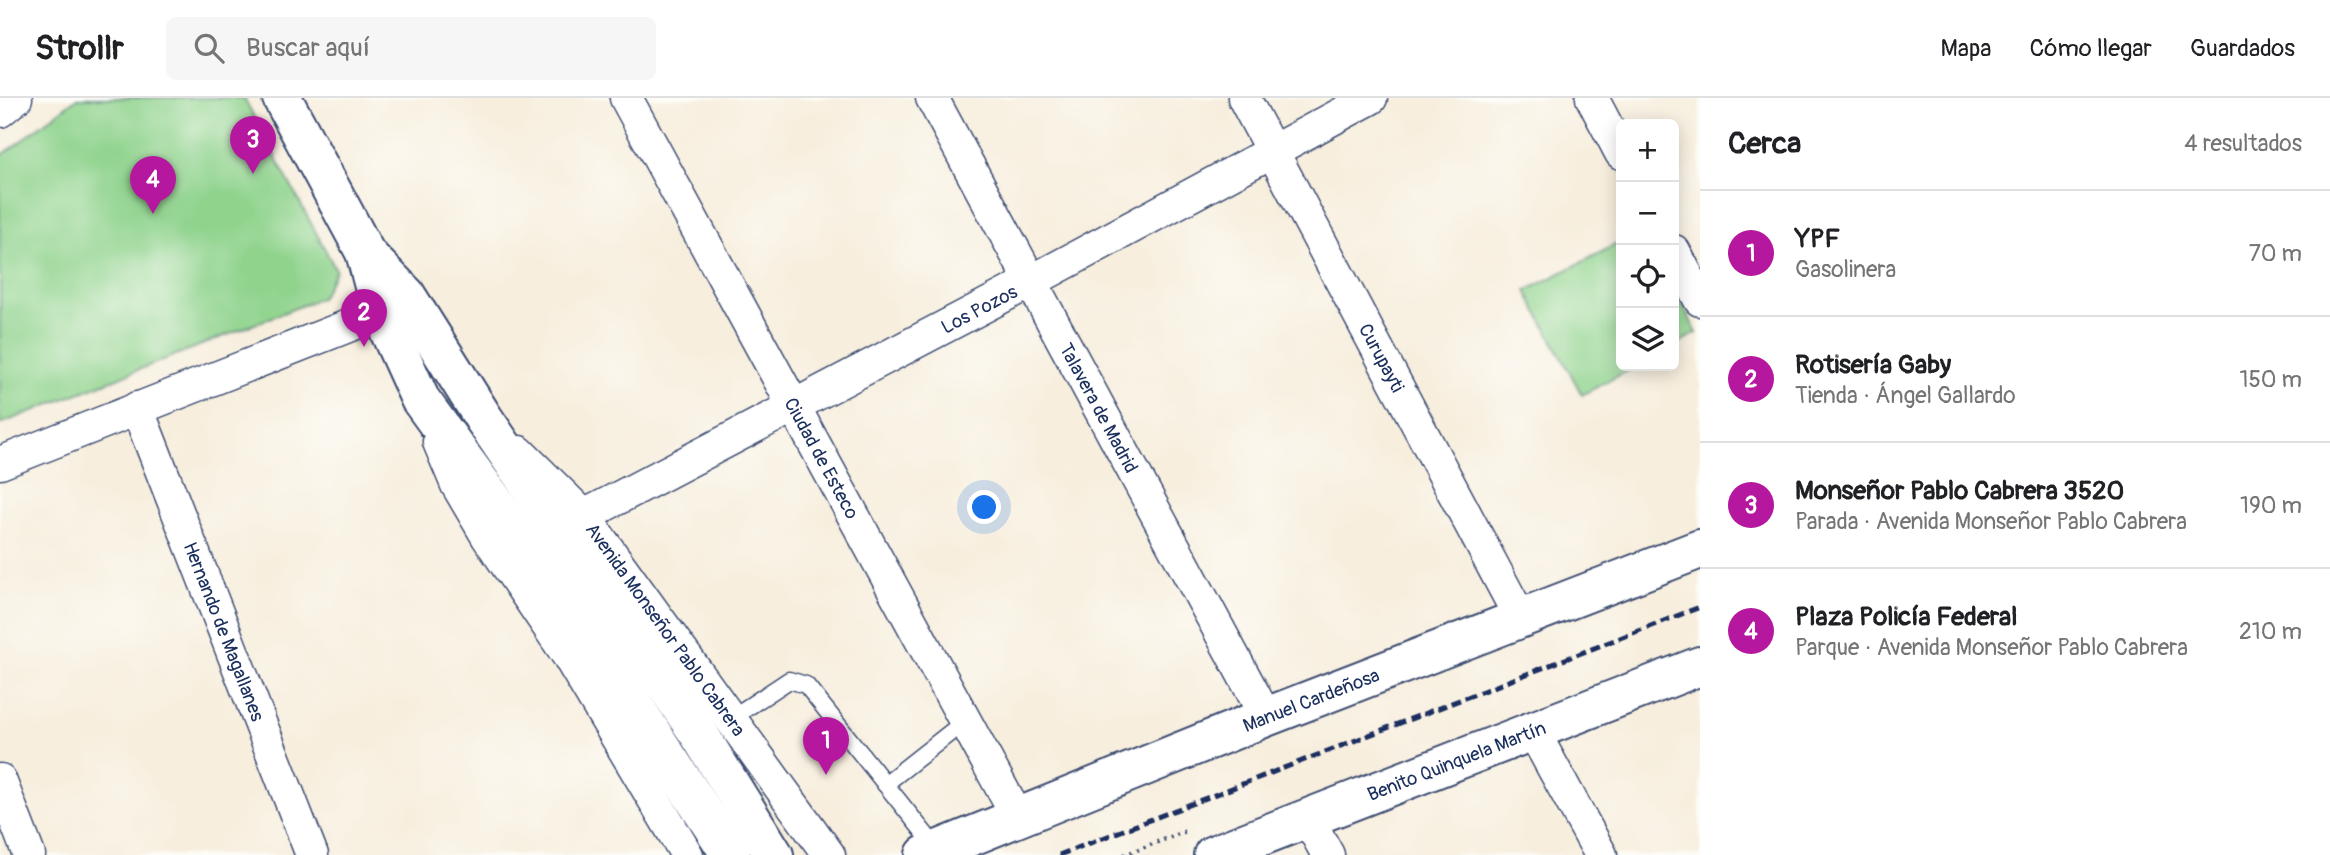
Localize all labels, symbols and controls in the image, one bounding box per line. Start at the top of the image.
search box [166,17,656,80]
text: Strollr [35,28,124,69]
icon: search [190,29,228,67]
text: Buscar aquí [246,32,370,64]
text: Mapa [1941,34,1992,63]
text: Cómo llegar [2030,34,2152,63]
text: Guardados [2190,34,2295,63]
pin: 3 [230,116,276,174]
map controls [1616,119,1679,371]
button: + [1616,119,1679,182]
text: Cerca [1728,125,1801,162]
text: 4 resultados [2184,129,2302,158]
pin: 4 [130,156,176,214]
button: − [1616,182,1679,245]
text: YPF [1795,223,1840,255]
text: 1 [1747,239,1756,268]
text: 70 m [2249,239,2302,268]
button: locate [1616,245,1679,308]
text: Gasolinera [1795,255,1896,284]
street label: Los Pozos [937,280,1022,340]
pin: 2 [341,289,387,347]
button: layers [1616,308,1679,371]
street label: Curupayti [1353,319,1409,397]
street label: Talavera de Madrid [1054,339,1143,477]
text: Rotisería Gaby [1795,349,1951,381]
text: 2 [1745,365,1757,394]
text: 150 m [2239,365,2302,394]
text: Tienda · Ángel Gallardo [1795,381,2016,410]
street label: Ciudad de Esteco [778,394,864,523]
text: Monseñor Pablo Cabrera 3520 [1795,475,2124,507]
your location [967,490,1001,524]
text: 3 [1745,491,1757,520]
text: 190 m [2240,491,2302,520]
text: Parada · Avenida Monseñor Pablo Cabrera [1795,507,2187,536]
street label: Avenida Monseñor Pablo Cabrera [580,519,750,741]
street label: Hernando de Magallanes [178,539,270,725]
text: Plaza Policía Federal [1795,601,2017,633]
text: 4 [1744,617,1758,646]
text: 210 m [2239,617,2302,646]
text: Parque · Avenida Monseñor Pablo Cabrera [1795,633,2188,662]
street label: Manuel Cardeñosa [1239,663,1383,738]
street label: Benito Quinquela Martín [1364,716,1549,807]
pin: 1 [803,717,849,775]

